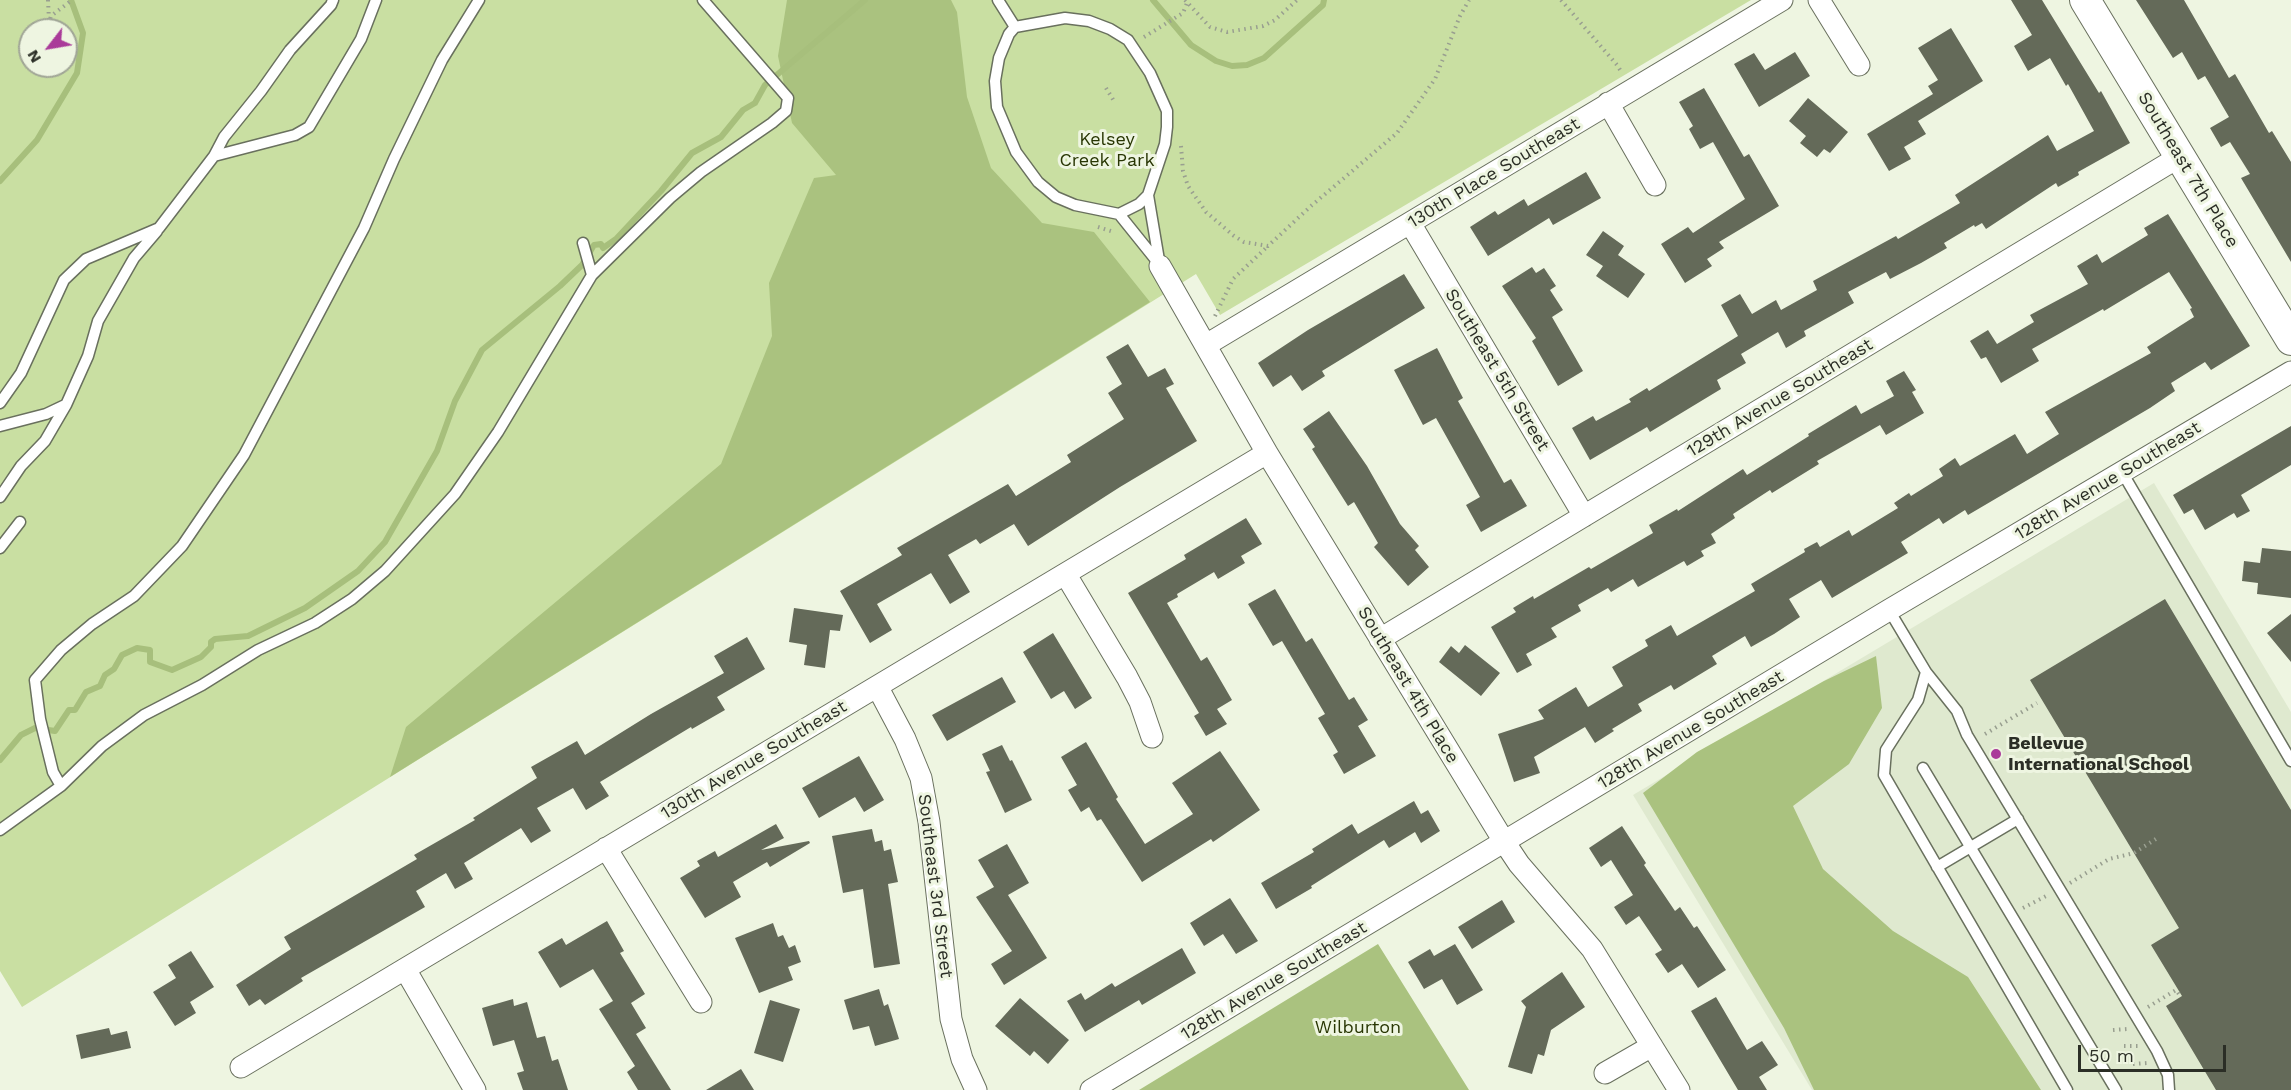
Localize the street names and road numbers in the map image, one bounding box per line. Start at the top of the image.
street label: Southeast 7th Place [2133,88,2243,252]
street label: 130th Place Southeast [1404,113,1584,233]
street label: Southeast 5th Street [1440,285,1554,455]
street label: 129th Avenue Southeast [1683,334,1877,462]
street label: 128th Avenue Southeast [2011,417,2205,545]
street label: Southeast 4th Place [1353,603,1463,767]
street label: 128th Avenue Southeast [1594,666,1788,794]
street label: 130th Avenue Southeast [657,696,851,824]
street label: Southeast 3rd Street [913,793,957,979]
street label: 128th Avenue Southeast [1177,917,1371,1045]

